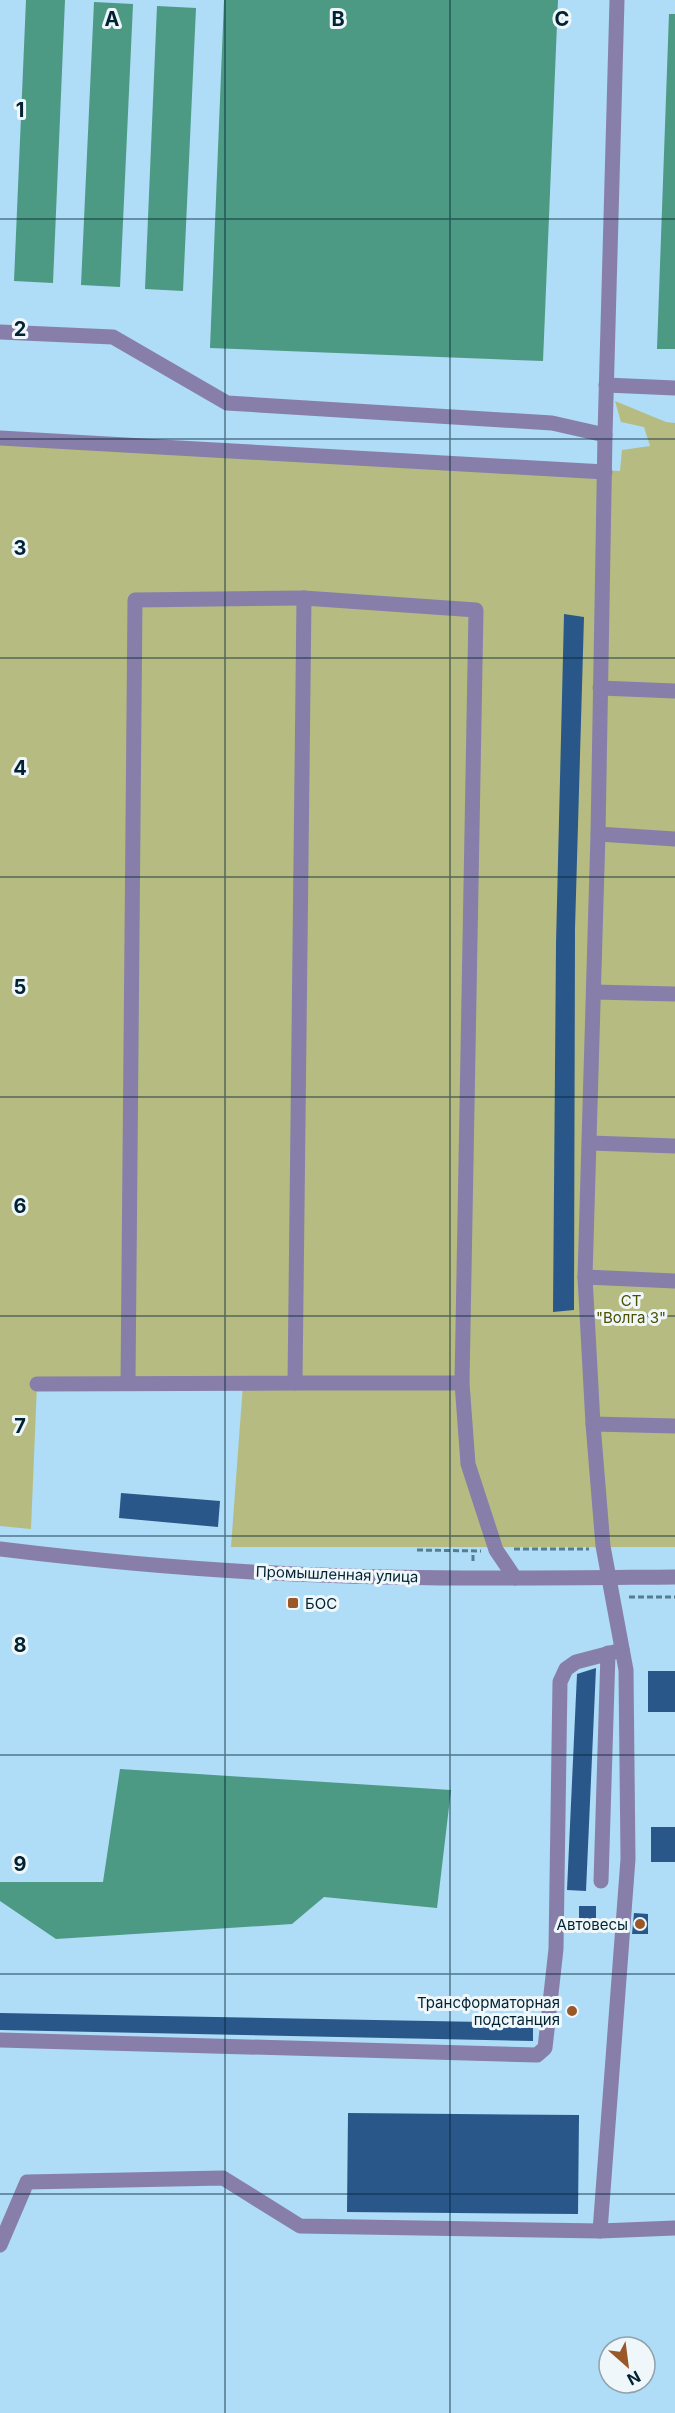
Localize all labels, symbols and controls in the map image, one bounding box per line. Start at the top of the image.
text: A [105,7,120,31]
text: B [331,7,345,31]
text: C [555,7,569,31]
text: 1 [16,98,24,122]
text: 2 [14,317,26,341]
text: 3 [14,536,26,560]
text: 4 [13,756,27,780]
text: 5 [14,975,26,999]
text: 6 [14,1194,27,1218]
park label: СТ "Волга 3" [596,1291,666,1327]
text: 7 [14,1414,26,1438]
street label: Промышленная улица [255,1562,419,1586]
place label: БОС [305,1594,337,1613]
marker: БОС [286,1596,300,1610]
text: 8 [13,1633,27,1657]
text: 9 [14,1852,27,1876]
place label: Автовесы [557,1915,628,1934]
marker: Автовесы [633,1917,647,1931]
place label: Трансформаторная подстанция [417,1993,560,2029]
marker: Трансформаторная подстанция [565,2004,579,2018]
north arrow [597,2335,657,2395]
text: N [624,2367,644,2390]

